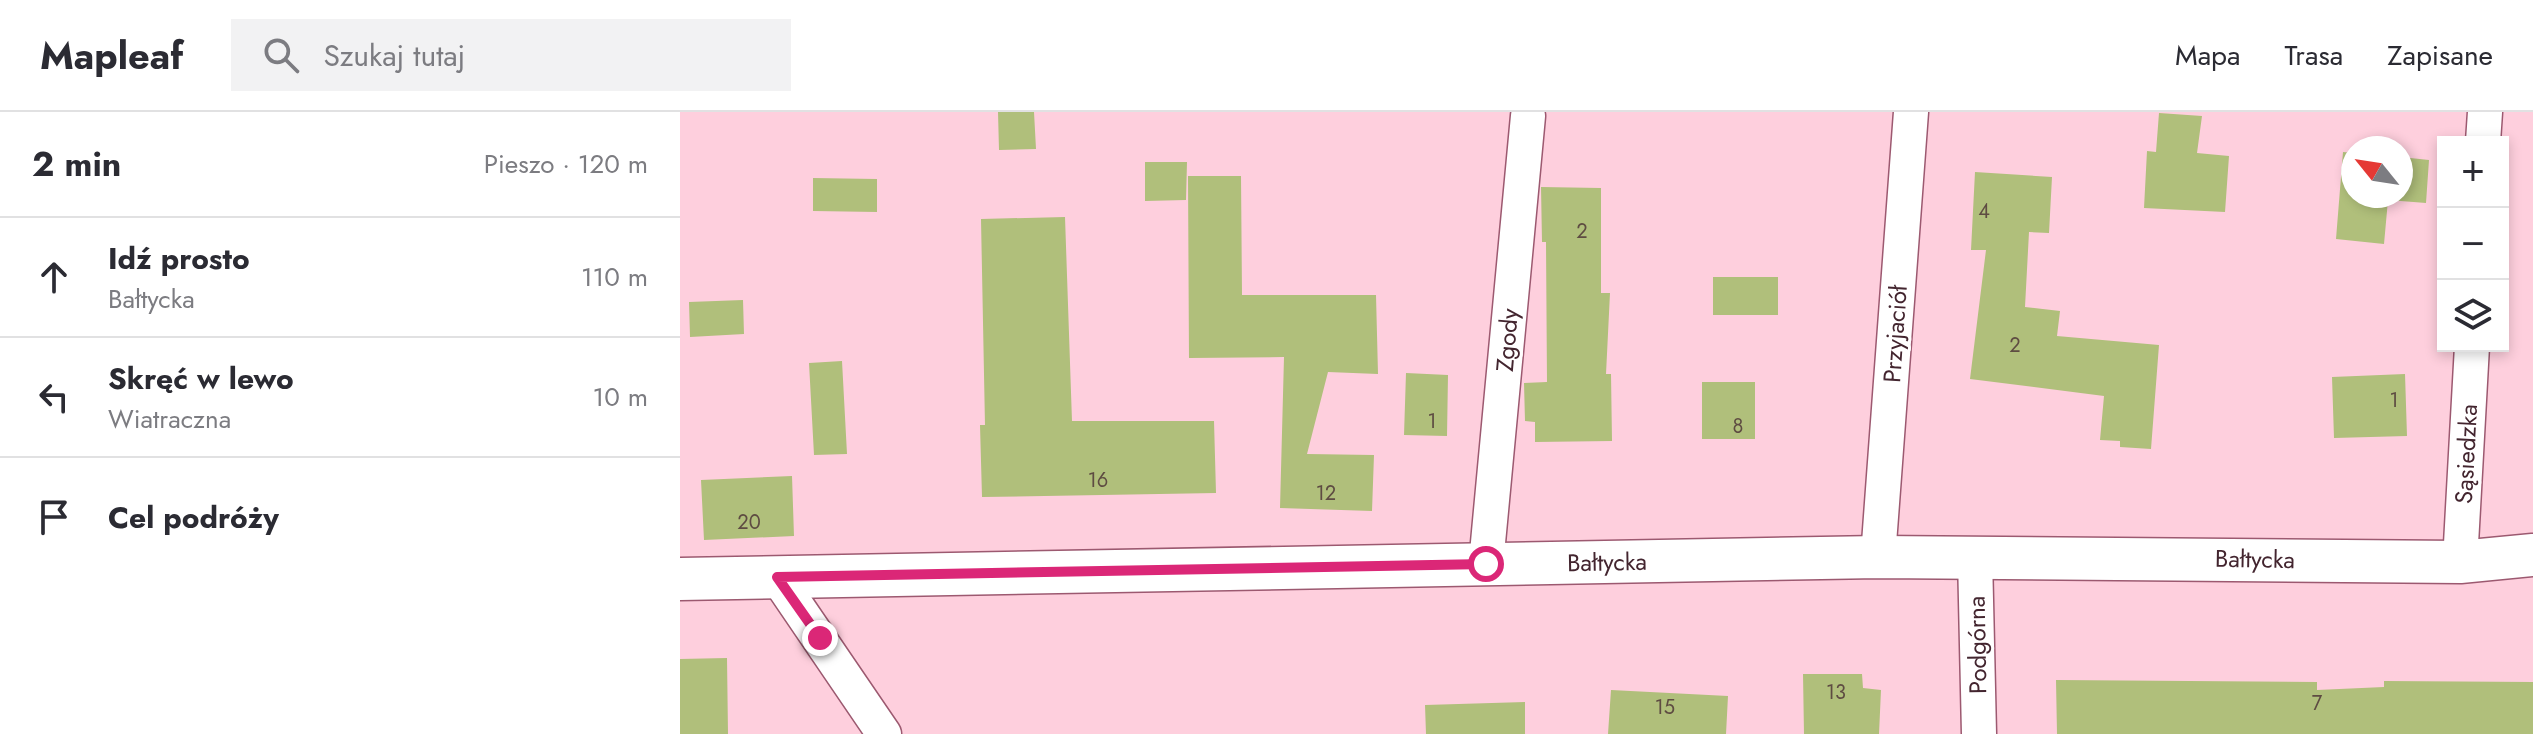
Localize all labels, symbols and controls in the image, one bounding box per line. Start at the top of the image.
search box [231,19,791,91]
text: Mapleaf [40,28,183,83]
icon: search [259,33,303,77]
text: Szukaj tutaj [323,34,465,77]
text: Mapa [2175,35,2241,76]
text: Trasa [2285,35,2343,76]
text: Zapisane [2387,35,2493,76]
north arrow [2341,136,2413,208]
map controls [2437,136,2509,352]
button: + [2437,136,2509,208]
text: 2 min [32,140,121,189]
text: Pieszo · 120 m [484,145,648,183]
house number: 4 [1978,197,1990,226]
button: − [2437,208,2509,280]
house number: 2 [1576,217,1588,246]
text: Idź prosto [108,237,250,280]
icon: ahead [32,255,76,299]
text: 110 m [581,258,648,296]
text: Bałtycka [108,280,195,318]
button: layers [2437,280,2509,352]
street label: Przyjaciół [1874,283,1916,384]
street label: Zgody [1487,306,1527,373]
house number: 2 [2009,331,2021,360]
text: Skręć w lewo [108,357,294,400]
icon: left [32,375,76,419]
text: 10 m [593,378,648,416]
house number: 1 [2390,386,2399,415]
text: Wiatraczna [108,400,231,438]
street label: Sąsiedzka [2446,403,2486,505]
house number: 1 [1428,407,1437,436]
house number: 8 [1733,412,1743,441]
house number: 16 [1088,466,1108,495]
house number: 12 [1316,479,1336,508]
icon: arrive [32,495,76,539]
text: Cel podróży [108,496,279,539]
house number: 20 [737,508,761,537]
street label: Bałtycka [2215,541,2295,577]
street label: Bałtycka [1567,544,1647,580]
route start [1468,546,1504,582]
street label: Podgórna [1959,596,1995,694]
route end [802,620,838,656]
house number: 13 [1826,678,1846,707]
house number: 7 [2312,689,2323,718]
house number: 15 [1655,693,1675,722]

